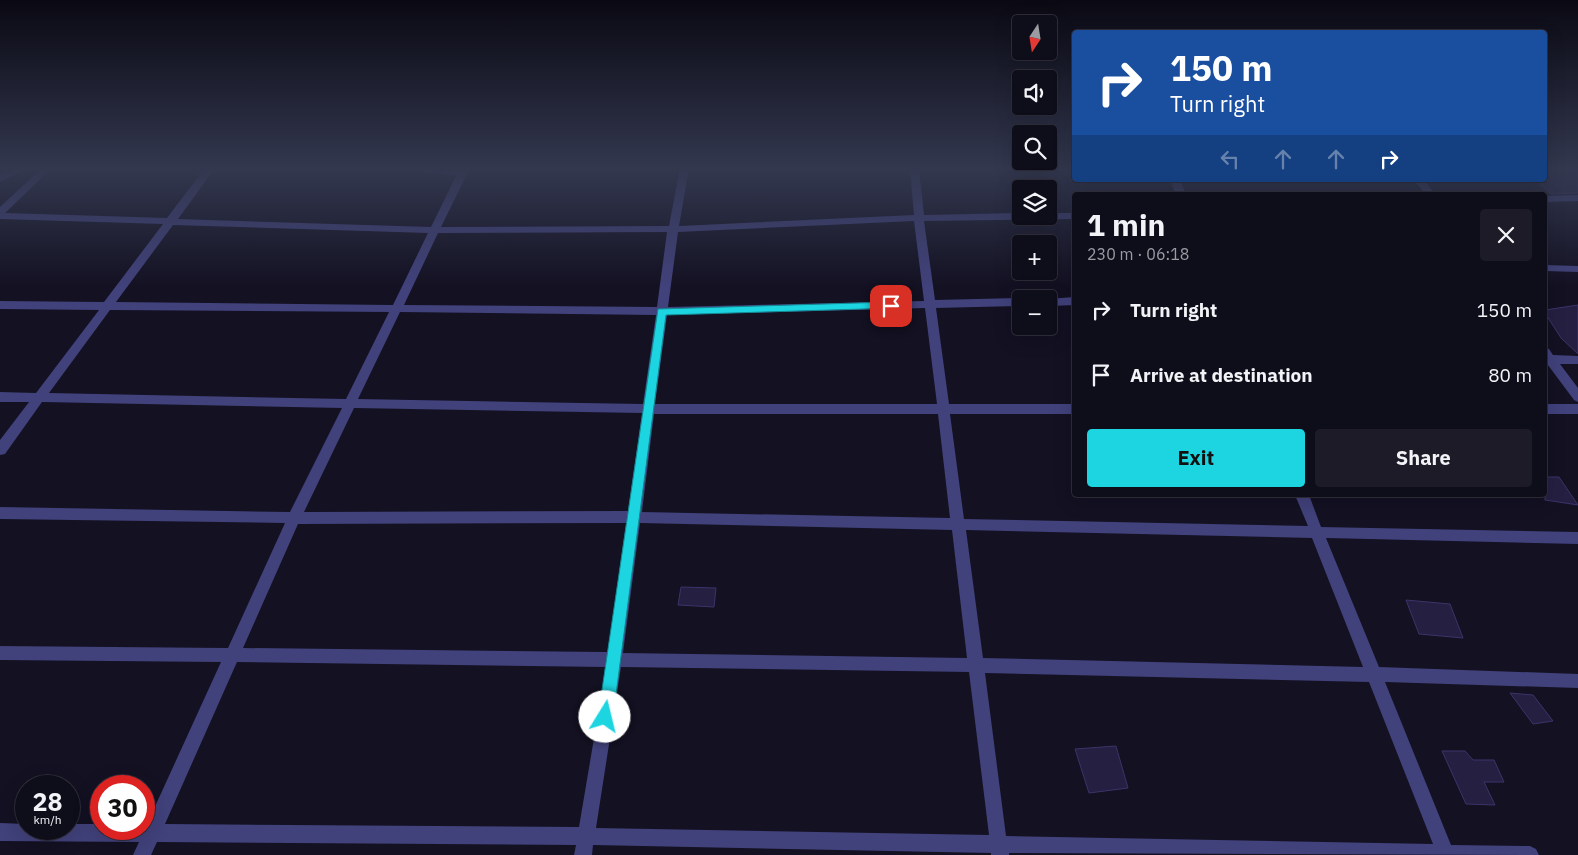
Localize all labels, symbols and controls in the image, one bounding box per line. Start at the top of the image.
north arrow [1012,15,1058,60]
map controls [1012,15,1057,335]
text: 150 m [1170,45,1273,91]
icon: right [1087,50,1152,115]
button: sound [1012,70,1057,115]
text: Turn right [1170,89,1265,118]
button: search [1012,125,1057,170]
icon: left [1216,145,1244,173]
icon: ahead [1269,145,1297,173]
icon: ahead [1322,145,1350,173]
icon: right [1375,145,1403,173]
button: layers [1012,180,1057,225]
text: 1 min [1087,205,1165,244]
button: close [1480,209,1532,261]
button: + [1012,235,1057,280]
text: 230 m · 06:18 [1087,244,1189,264]
pin [870,285,912,327]
button: − [1012,290,1057,335]
icon: arrive [877,292,905,320]
icon: right [1087,296,1115,324]
text: Turn right [1130,298,1217,322]
text: 150 m [1477,298,1532,322]
icon: arrive [1087,361,1115,389]
text: Arrive at destination [1130,363,1313,387]
text: 80 m [1488,363,1532,387]
button: Exit [1087,429,1305,487]
button: Share [1315,429,1532,487]
position arrow [578,690,630,742]
speed limit sign: 30 [90,775,155,840]
text: 28 [32,785,63,818]
text: km/h [33,812,62,827]

